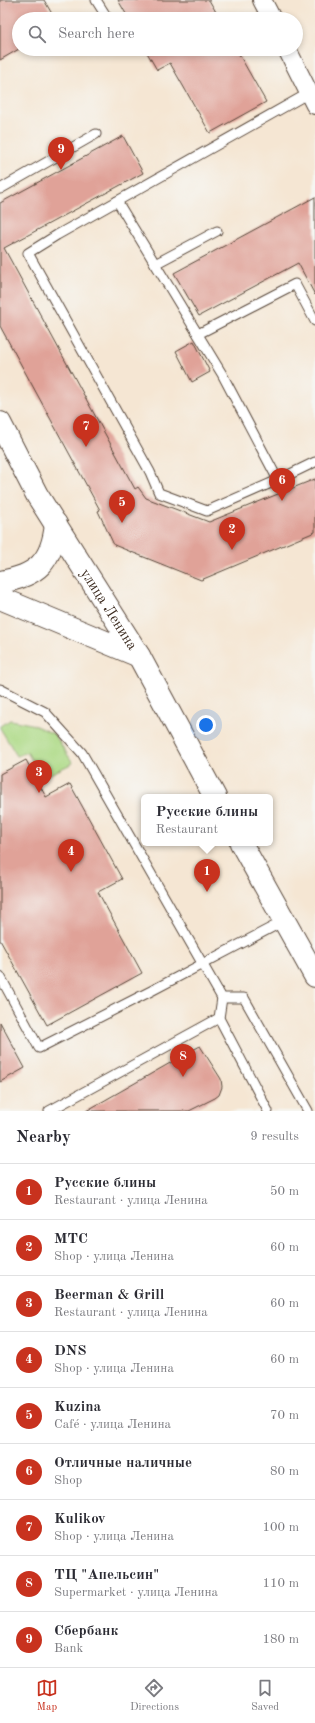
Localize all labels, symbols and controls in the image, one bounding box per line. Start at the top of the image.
search box [12,12,303,56]
icon: search [26,23,48,45]
text: Search here [58,27,135,42]
pin: 9 [48,137,74,170]
pin: 7 [73,414,99,447]
pin: 6 [269,468,295,501]
pin: 5 [109,490,135,523]
pin: 2 [219,517,245,550]
street label: улица Ленина [77,567,140,654]
your location [196,715,216,735]
pin: 3 [26,760,52,793]
popup [141,794,273,846]
text: Русские блины [156,805,258,820]
text: Restaurant [156,823,218,836]
pin: 4 [58,839,84,872]
pin: 1 [194,859,220,892]
pin: 8 [170,1044,196,1077]
text: Nearby [16,1129,71,1146]
text: 9 results [250,1130,299,1143]
text: Русские блины [54,1176,156,1191]
text: 1 [25,1185,33,1198]
text: 50 m [270,1185,299,1198]
text: Restaurant · улица Ленина [54,1194,208,1207]
text: МТС [54,1232,88,1247]
text: 2 [25,1241,33,1254]
text: 60 m [270,1241,299,1254]
text: Shop · улица Ленина [54,1250,174,1263]
text: Beerman & Grill [54,1288,164,1303]
text: 3 [25,1297,33,1310]
text: 60 m [270,1297,299,1310]
text: Restaurant · улица Ленина [54,1306,208,1319]
text: DNS [54,1344,87,1359]
text: 4 [25,1353,33,1366]
text: 60 m [270,1353,299,1366]
text: Shop · улица Ленина [54,1362,174,1375]
text: Kuzina [54,1400,101,1415]
text: 5 [25,1409,33,1422]
text: 70 m [270,1409,299,1422]
text: Café · улица Ленина [54,1418,171,1431]
text: Отличные наличные [54,1456,192,1471]
text: 6 [25,1465,33,1478]
text: 80 m [270,1465,299,1478]
text: Shop [54,1474,82,1487]
text: Kulikov [54,1512,106,1527]
text: 7 [25,1521,33,1534]
text: 100 m [262,1521,299,1534]
text: Shop · улица Ленина [54,1530,174,1543]
text: ТЦ "Апельсин" [54,1568,159,1583]
text: 8 [25,1577,33,1590]
text: 110 m [262,1577,299,1590]
text: Supermarket · улица Ленина [54,1586,218,1599]
text: Сбербанк [54,1624,118,1639]
text: 9 [25,1633,33,1646]
text: 180 m [262,1633,299,1646]
text: Bank [54,1642,83,1655]
tab: Map [36,1677,58,1715]
tab: Directions [130,1677,179,1715]
tab: Saved [251,1677,279,1715]

